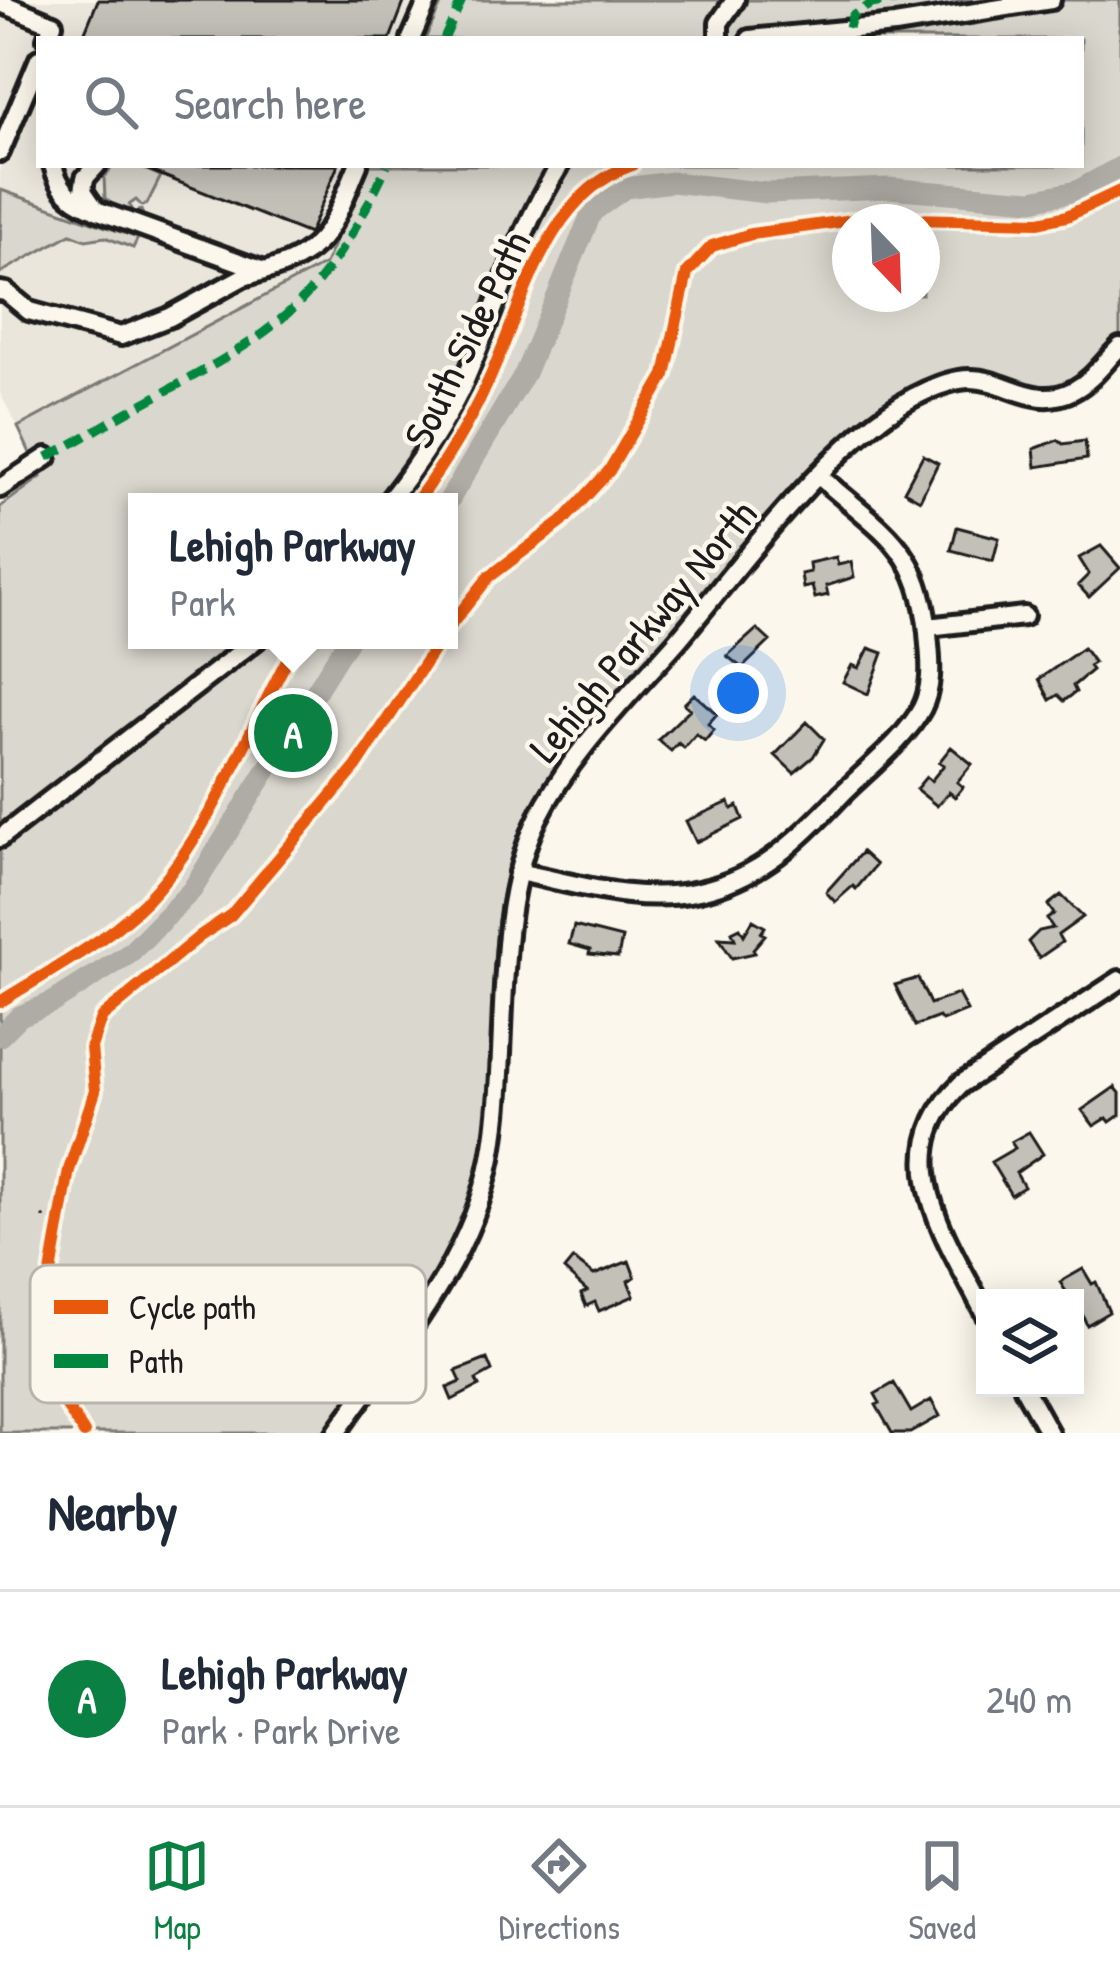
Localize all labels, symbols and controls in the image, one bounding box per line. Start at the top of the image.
search box [36,36,1084,168]
icon: search [78,69,144,135]
text: Search here [174,72,366,133]
north arrow [832,204,940,312]
street label: South Side Path [389,221,543,457]
street label: Lehigh Parkway North [515,487,769,773]
popup [128,493,458,649]
text: Lehigh Parkway [170,514,416,575]
text: Park [170,575,235,628]
your location [708,663,768,723]
pin: A [254,688,332,778]
legend [30,1265,426,1403]
text: Cycle path [129,1285,256,1330]
map controls [976,1289,1084,1397]
button: layers [976,1289,1084,1397]
text: Path [129,1339,183,1383]
text: Nearby [48,1477,178,1546]
text: Lehigh Parkway [162,1642,408,1703]
text: A [77,1672,97,1725]
text: 240 m [986,1672,1072,1725]
text: Park · Park Drive [162,1703,401,1756]
tab: Map [144,1833,210,1949]
tab: Directions [499,1833,620,1949]
tab: Saved [908,1833,976,1949]

